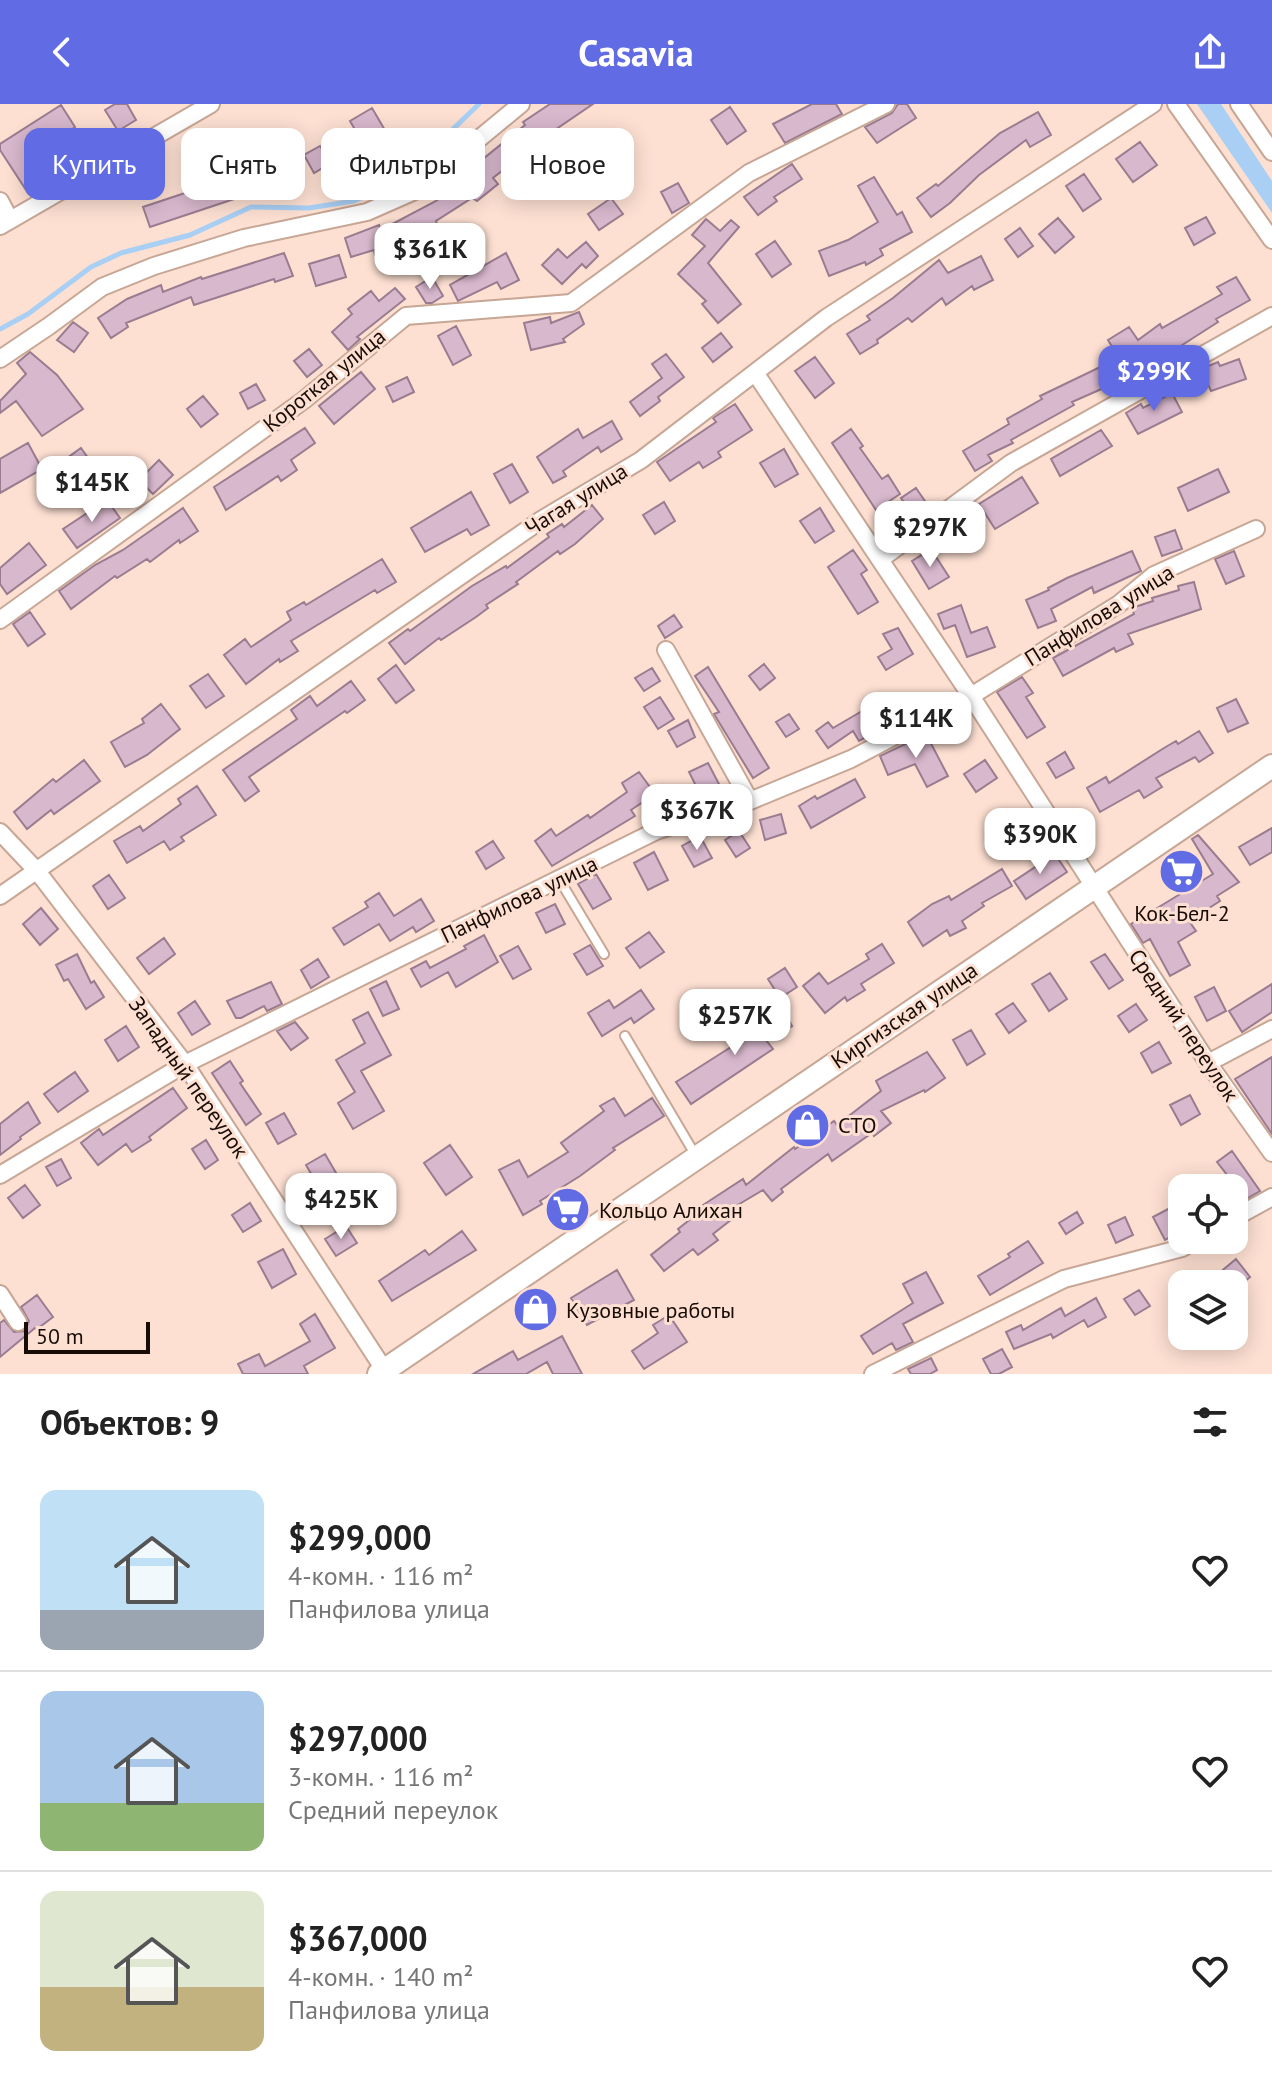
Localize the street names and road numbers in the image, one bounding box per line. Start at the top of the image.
street label: Короткая улица [257,322,391,438]
street label: Чагая улица [520,457,632,541]
street label: Панфилова улица [1019,558,1179,672]
street label: Панфилова улица [436,849,602,949]
street label: Средний переулок [1123,943,1246,1107]
street label: Киргизская улица [825,956,983,1074]
street label: Западный переулок [123,991,255,1164]

